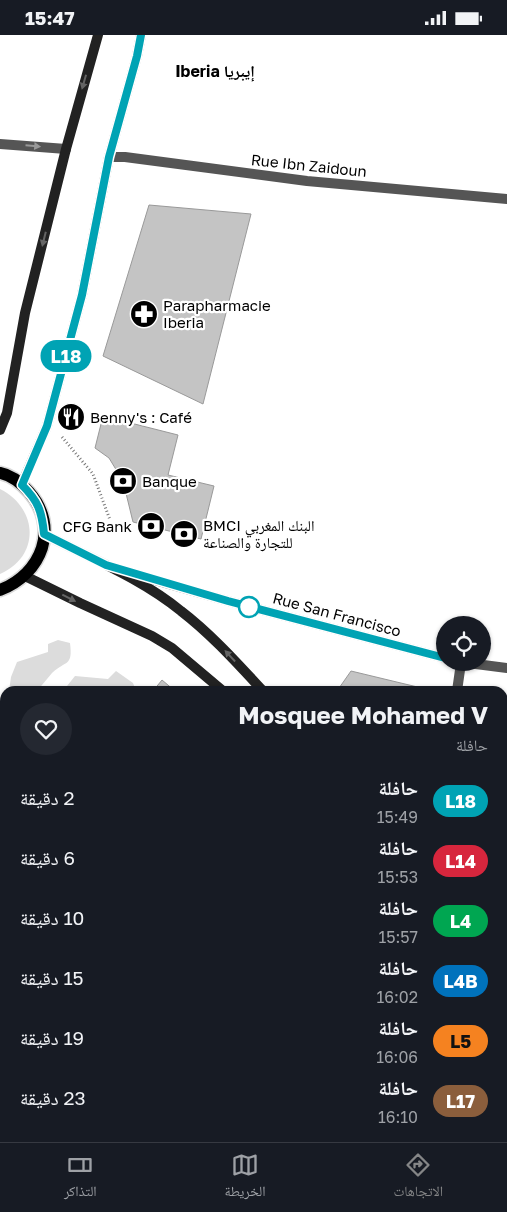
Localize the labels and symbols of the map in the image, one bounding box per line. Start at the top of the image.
district label: Iberia إيبريا [175,61,255,82]
one-way arrow [80,75,88,90]
one-way arrow [25,143,41,151]
street label: Rue Ibn Zaidoun [250,150,368,180]
one-way arrow [39,232,47,247]
place label: Parapharmacie Iberia [163,296,271,331]
pharmacy icon: Parapharmacie Iberia [129,299,159,329]
line badge: L18 [37,340,95,372]
restaurant icon: Benny's : Café [56,402,86,432]
place label: Benny's : Café [90,408,192,426]
bank icon: Banque [108,466,138,496]
place label: Banque [142,472,197,490]
bank icon: CFG Bank [136,511,166,541]
place label: BMCI البنك المغربي للتجارة والصناعة [203,516,315,552]
place label: CFG Bank [62,517,133,535]
bank icon: BMCI البنك المغربي للتجارة والصناعة [169,519,199,549]
street label: Rue San Francisco [271,588,403,640]
one-way arrow [62,594,76,602]
unlabelled marker [238,596,260,618]
one-way arrow [224,650,236,662]

